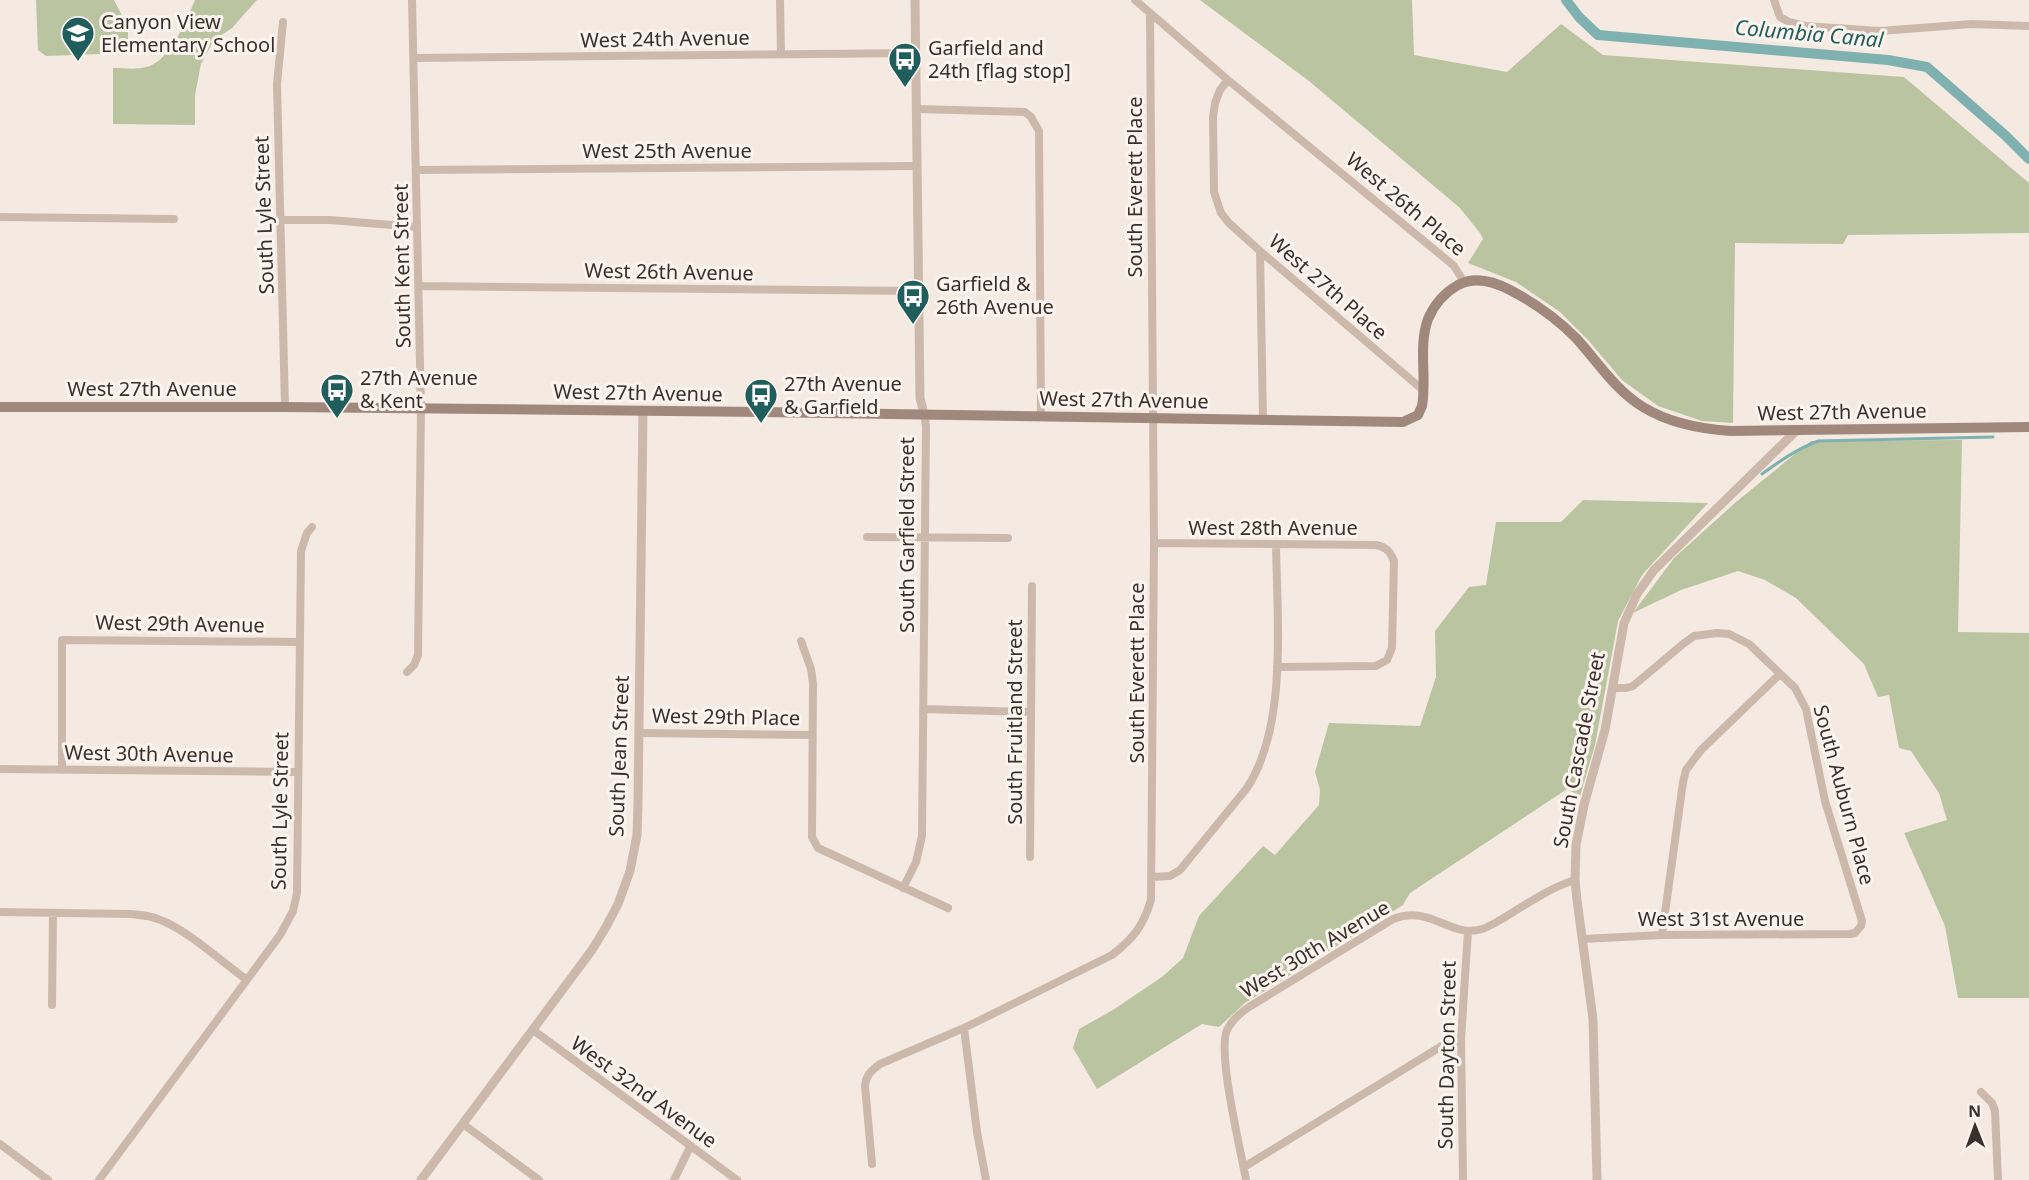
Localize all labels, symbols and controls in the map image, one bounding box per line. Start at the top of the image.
place label: Canyon View Elementary School [101,8,275,58]
water label: Columbia Canal [1734,13,1885,53]
school or university icon: Canyon View Elementary School [60,15,96,62]
street label: West 24th Avenue [580,24,750,53]
place label: Garfield and 24th [flag stop] [928,34,1071,84]
bus stop icon: Garfield and 24th [flag stop] [887,41,923,88]
street label: South Everett Place [1121,97,1148,277]
street label: South Lyle Street [247,135,280,295]
street label: West 25th Avenue [582,137,752,164]
street label: West 26th Place [1341,146,1472,262]
street label: South Kent Street [387,184,416,348]
street label: West 27th Place [1263,228,1393,346]
street label: West 26th Avenue [584,257,754,286]
place label: Garfield & 26th Avenue [936,270,1054,320]
bus stop icon: Garfield & 26th Avenue [895,278,931,325]
place label: 27th Avenue & Kent [360,364,478,414]
place label: 27th Avenue & Garfield [784,370,902,420]
bus stop icon: 27th Avenue & Kent [319,372,355,419]
street label: West 27th Avenue [67,375,237,402]
bus stop icon: 27th Avenue & Garfield [743,377,779,424]
street label: West 27th Avenue [553,378,723,407]
street label: West 27th Avenue [1039,385,1209,414]
street label: West 27th Avenue [1757,397,1927,426]
street label: South Garfield Street [893,437,920,633]
street label: West 28th Avenue [1188,514,1358,541]
street label: South Everett Place [1123,583,1150,763]
street label: West 29th Avenue [95,609,265,638]
street label: South Fruitland Street [1001,619,1028,825]
street label: South Cascade Street [1546,650,1611,850]
street label: South Jean Street [602,675,635,837]
street label: West 29th Place [652,702,800,731]
street label: South Auburn Place [1807,702,1881,888]
street label: South Lyle Street [265,732,294,890]
street label: West 30th Avenue [64,739,234,768]
street label: West 30th Avenue [1235,893,1394,1004]
street label: West 31st Avenue [1638,905,1804,932]
street label: South Dayton Street [1431,960,1462,1150]
street label: West 32nd Avenue [566,1029,723,1154]
north arrow [1945,1096,2005,1156]
text: N [1968,1100,1981,1122]

